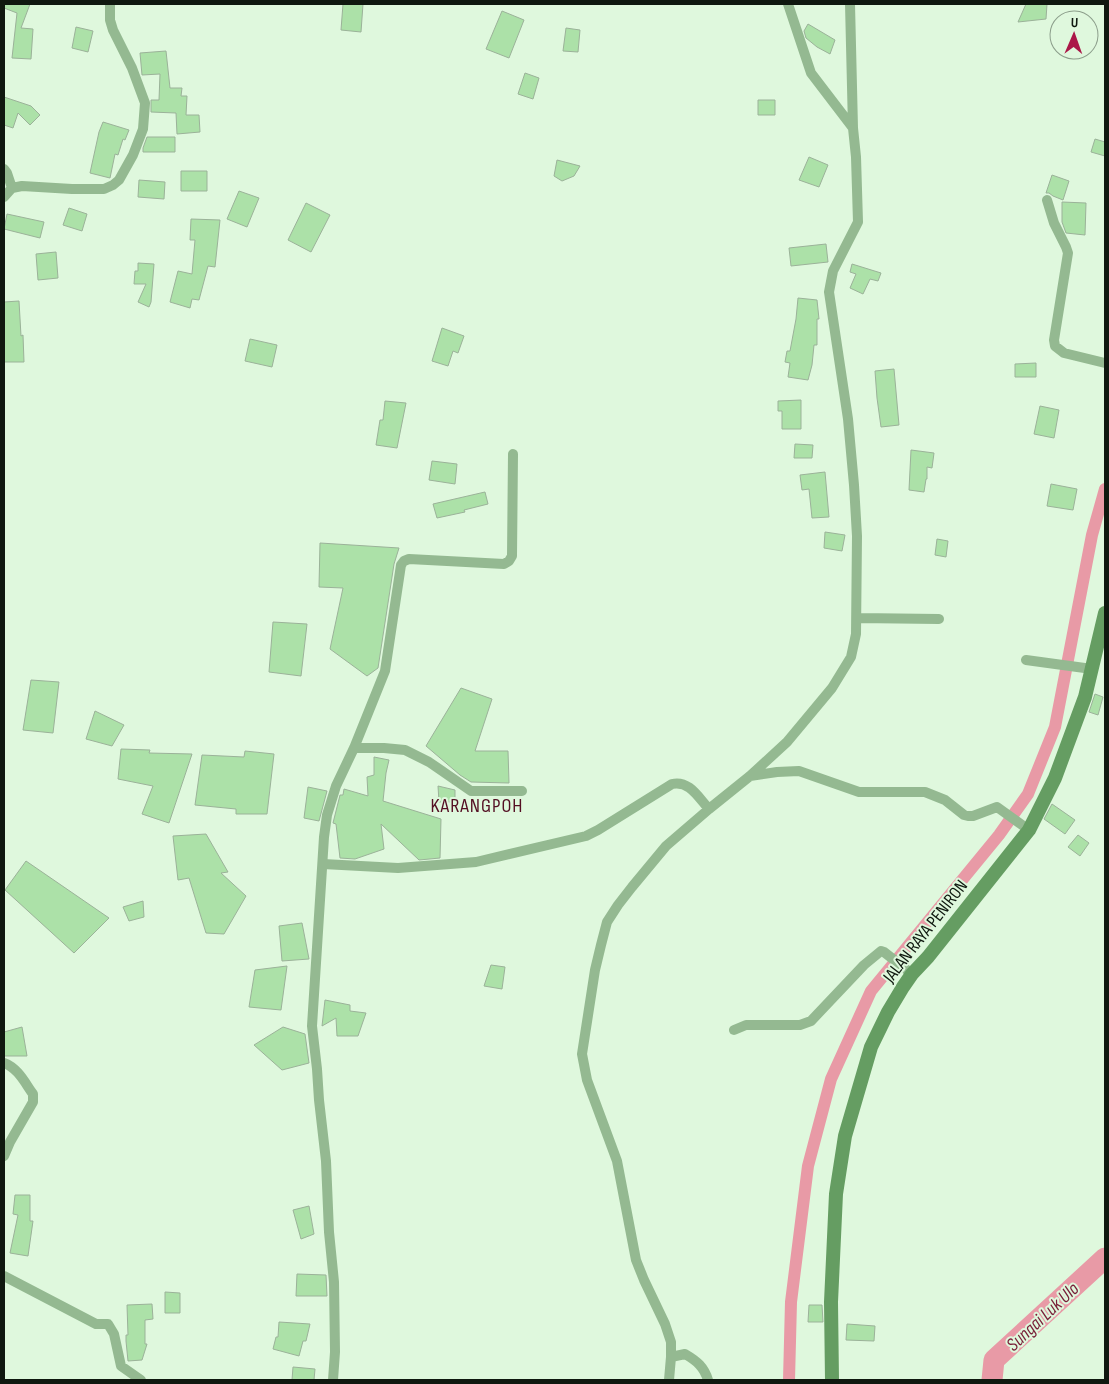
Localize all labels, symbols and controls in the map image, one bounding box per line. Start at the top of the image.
north arrow [1049,10,1099,60]
text: U [1070,14,1078,31]
district label: KARANGPOH [431,794,523,818]
street label: JALAN RAYA PENIRON [878,876,972,988]
water label: Sungai Luk Ulo [1002,1278,1084,1356]

